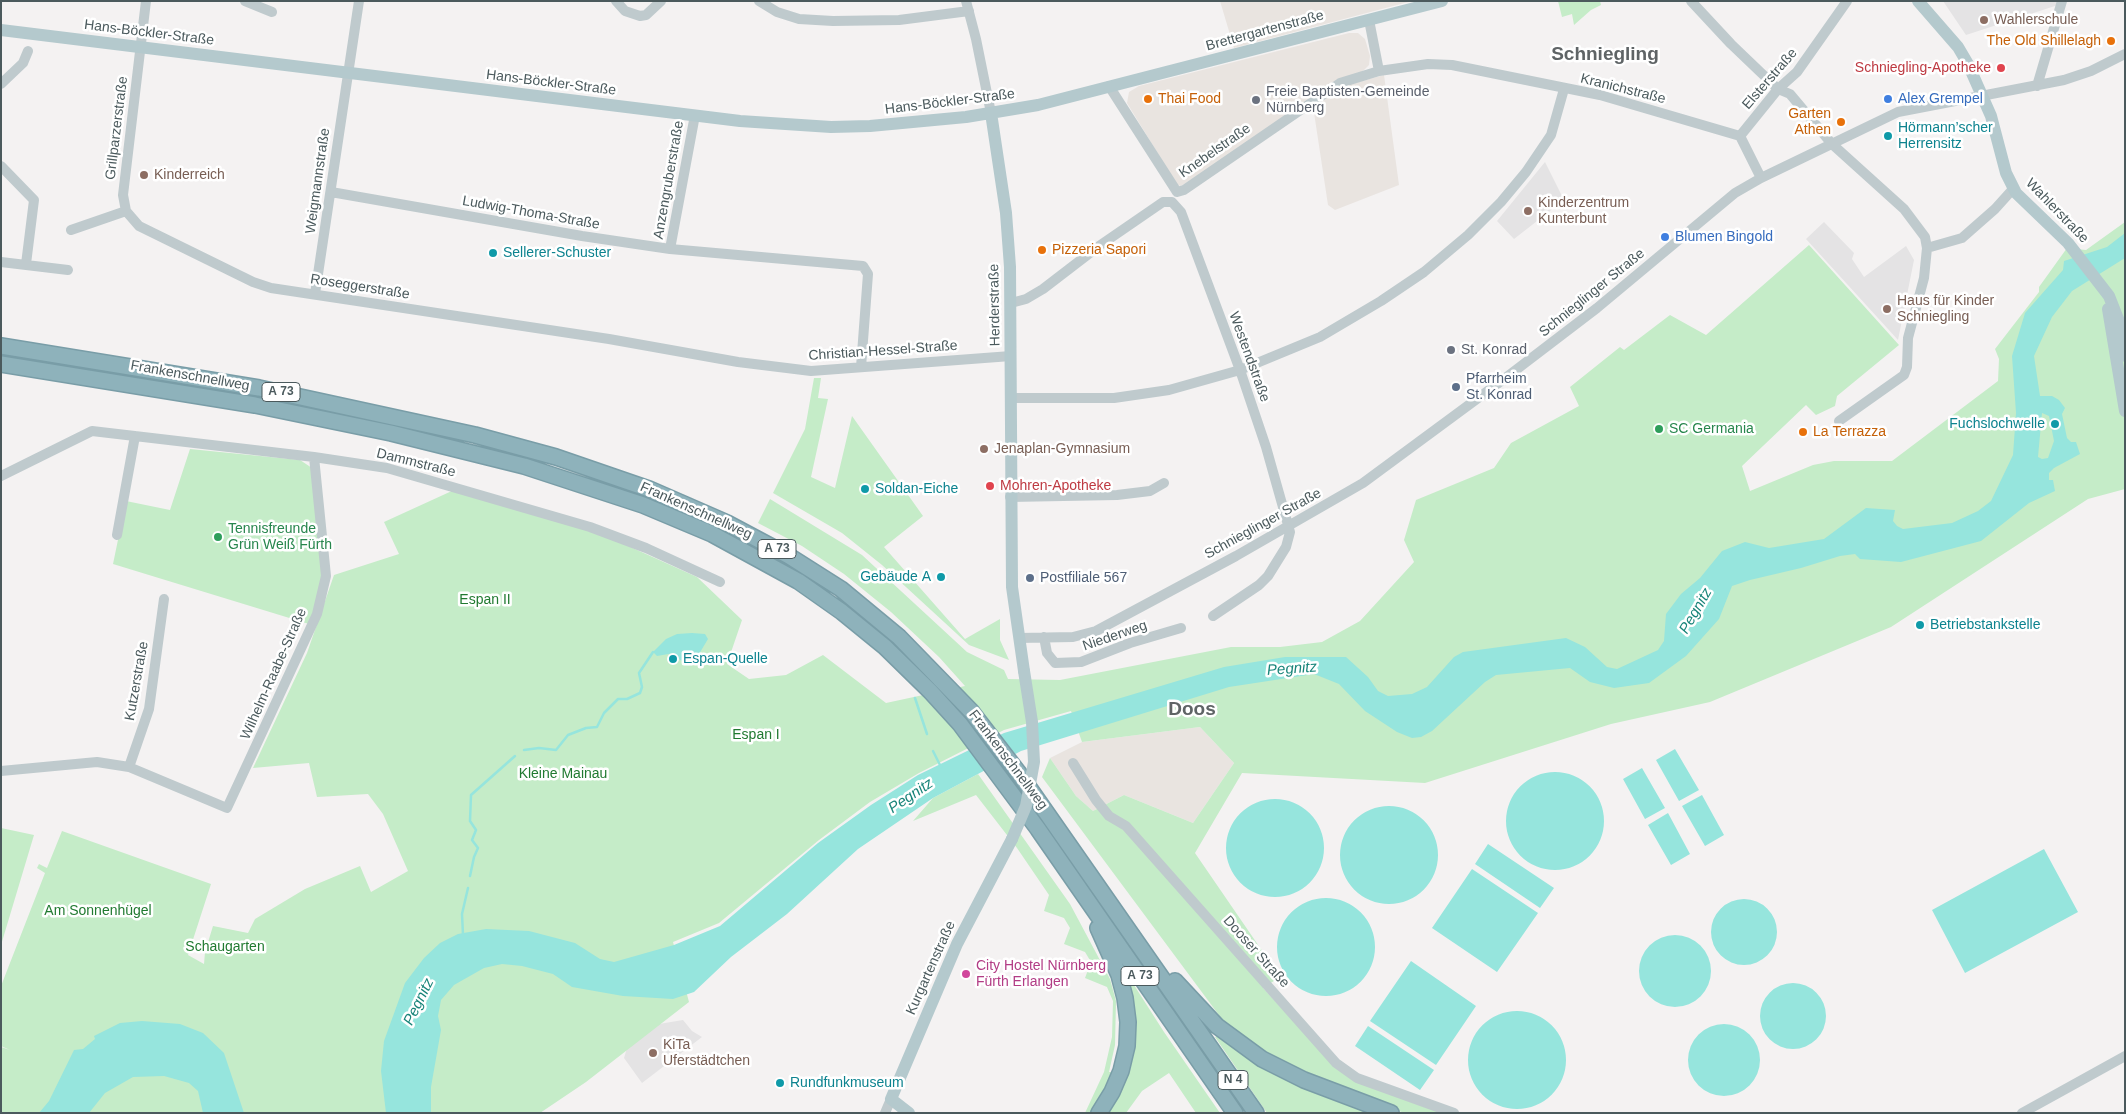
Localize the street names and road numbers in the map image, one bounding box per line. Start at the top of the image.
street label: Brettergartenstraße [1204,7,1326,55]
street label: Hans-Böckler-Straße [83,17,215,49]
street label: Elsterstraße [1739,45,1801,113]
street label: Hans-Böckler-Straße [485,67,617,99]
street label: Kranichstraße [1579,70,1667,108]
street label: Grillparzerstraße [102,75,132,181]
street label: Hans-Böckler-Straße [884,86,1016,118]
street label: Anzengruberstraße [650,120,688,240]
street label: Knebelstraße [1176,120,1254,182]
street label: Weigmannstraße [302,127,334,235]
street label: Wahlerstraße [2022,175,2092,247]
street label: Ludwig-Thoma-Straße [461,193,601,233]
street label: Schnieglinger Straße [1536,245,1648,341]
street label: Herderstraße [986,264,1004,346]
street label: Roseggerstraße [309,271,411,303]
street label: Westendstraße [1225,310,1273,404]
street label: Christian-Hessel-Straße [808,337,958,365]
street label: Frankenschnellweg [129,357,251,395]
road number: A 73 [262,382,300,402]
street label: Dammstraße [375,445,457,481]
street label: Frankenschnellweg [637,479,755,543]
street label: Schnieglinger Straße [1202,485,1324,563]
road number: A 73 [758,540,796,558]
street label: Wilhelm-Raabe-Straße [237,606,311,742]
street label: Niederweg [1081,617,1149,655]
street label: Kutzerstraße [122,640,152,722]
street label: Frankenschnellweg [965,707,1051,813]
street label: Dooser Straße [1219,913,1293,991]
street label: Kurgartenstraße [903,918,959,1018]
road number: A 73 [1121,966,1159,986]
road number: N 4 [1218,1070,1248,1090]

